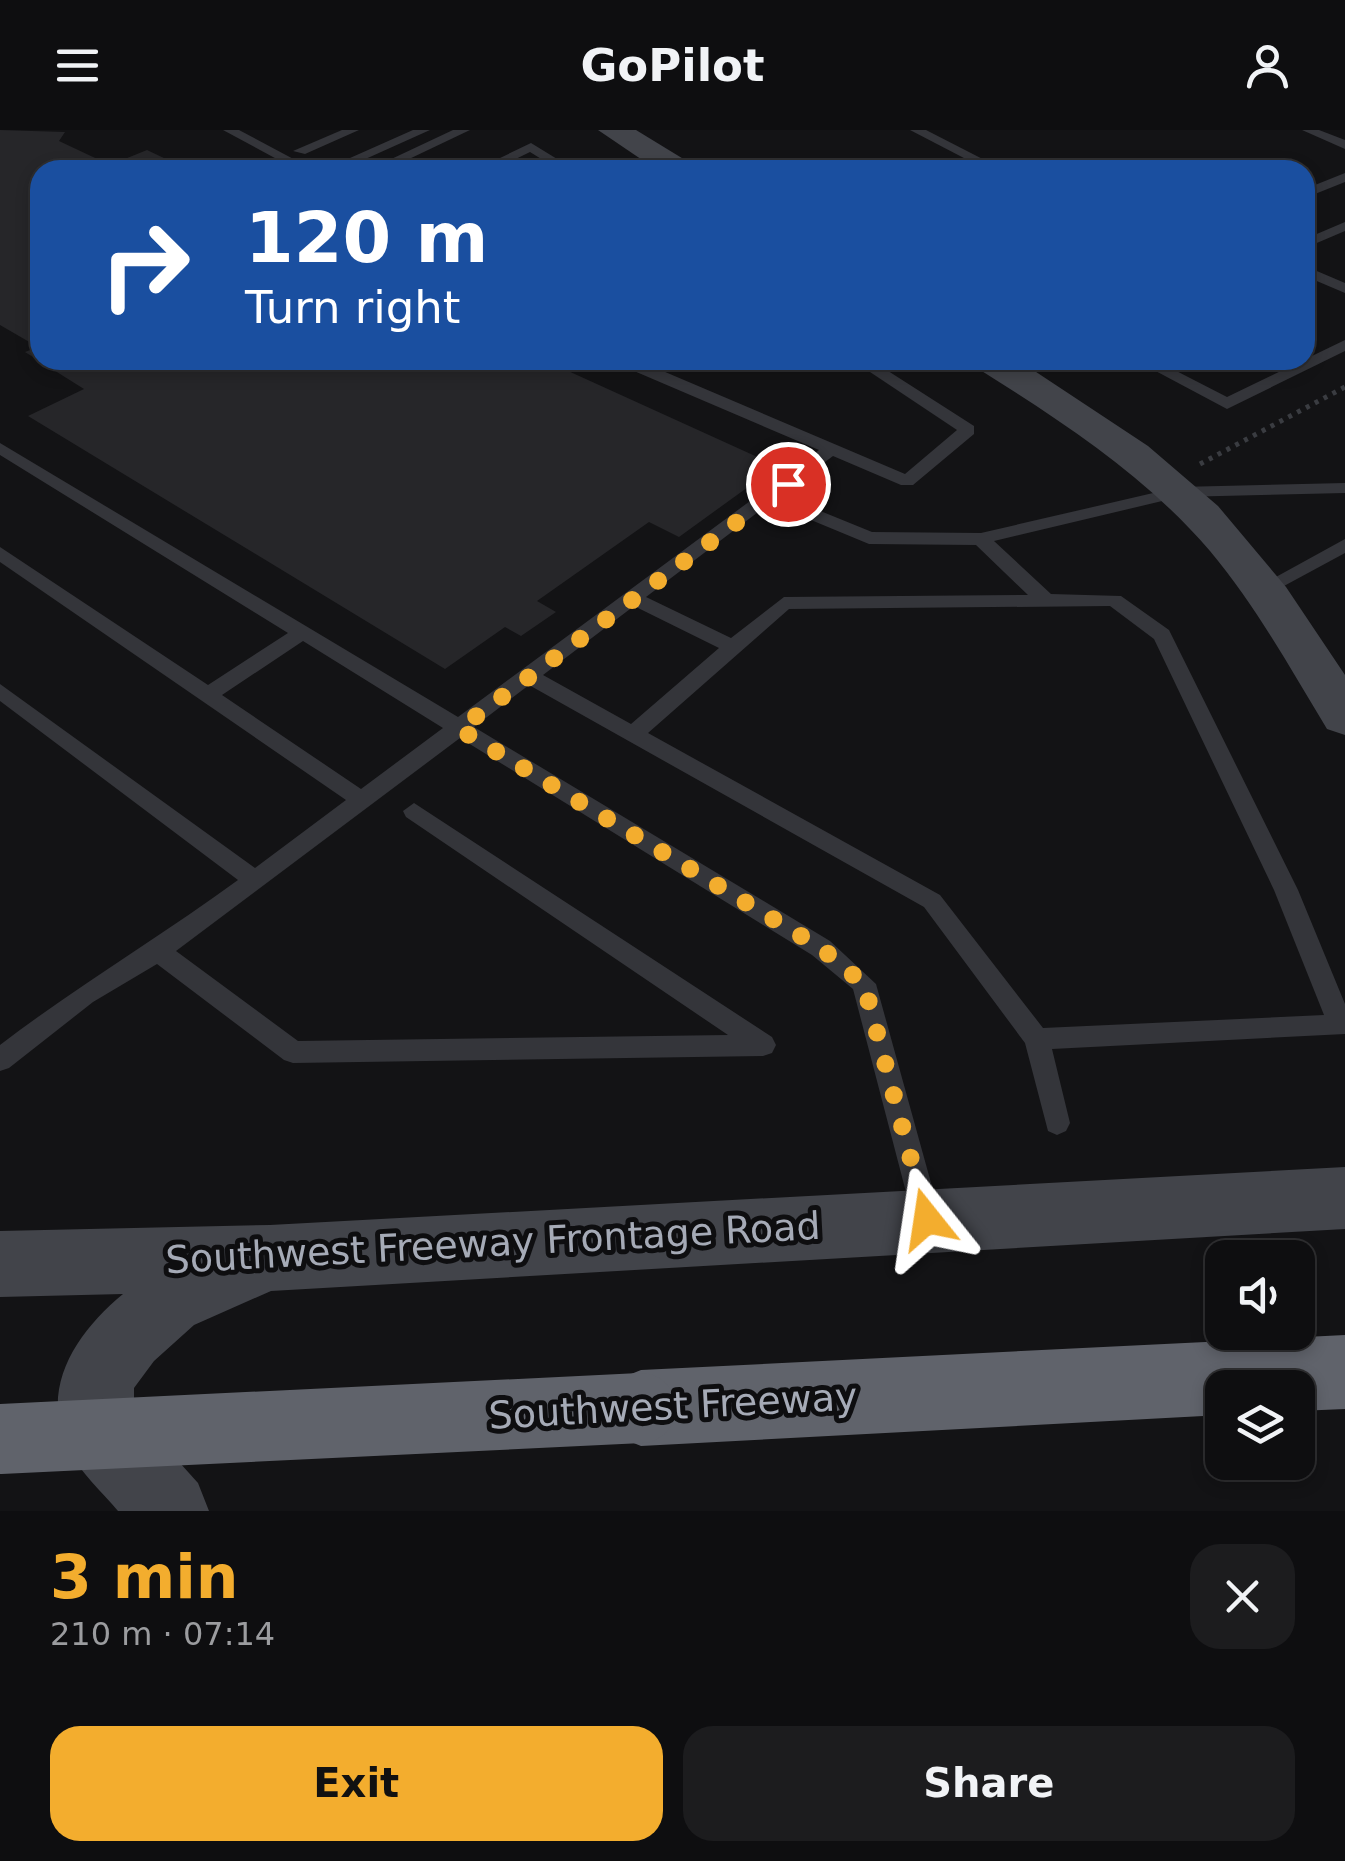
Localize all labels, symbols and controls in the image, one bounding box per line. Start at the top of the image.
icon: menu [50,38,105,93]
icon: person [1240,38,1295,93]
text: GoPilot [580,39,765,92]
text: 120 m [245,197,488,279]
icon: right [80,200,210,330]
text: Turn right [245,281,460,334]
pin [746,442,831,527]
icon: arrive [761,457,816,512]
position arrow [875,1167,979,1271]
street label: Southwest Freeway Frontage Road [165,1204,821,1282]
map controls [1205,1240,1315,1480]
button: sound [1205,1240,1315,1350]
button: layers [1205,1370,1315,1480]
street label: Southwest Freeway [488,1374,858,1438]
text: 3 min [50,1542,238,1612]
button: close [1190,1544,1295,1649]
text: 210 m · 07:14 [50,1615,275,1653]
button: Exit [50,1726,663,1841]
button: Share [683,1726,1295,1841]

